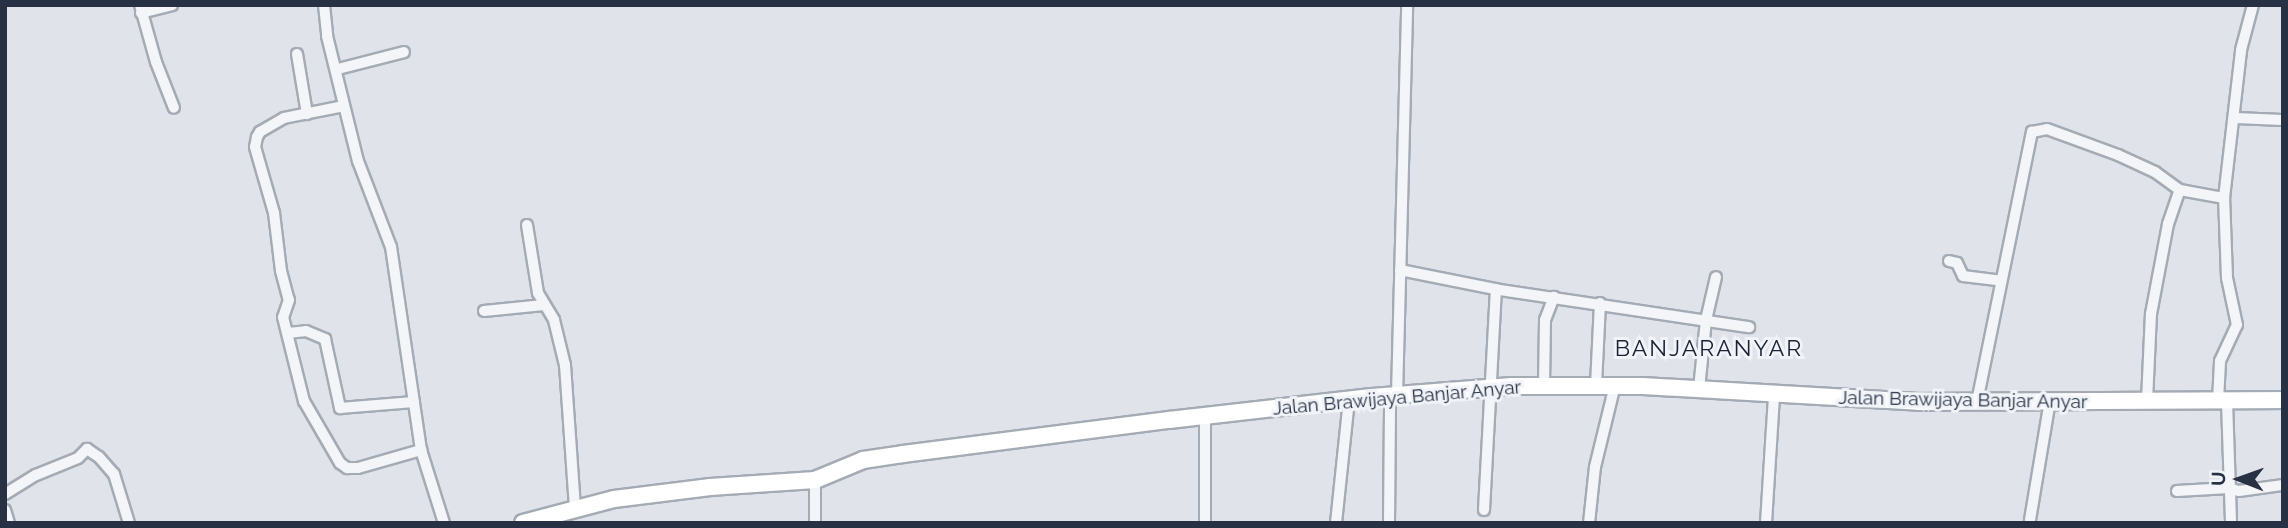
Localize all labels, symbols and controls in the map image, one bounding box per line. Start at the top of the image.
district label: BANJARANYAR [1616,334,1802,362]
street label: Jalan Brawijaya Banjar Anyar [1271,376,1523,420]
street label: Jalan Brawijaya Banjar Anyar [1838,386,2088,414]
north arrow [2204,444,2274,514]
text: U [2207,471,2229,486]

